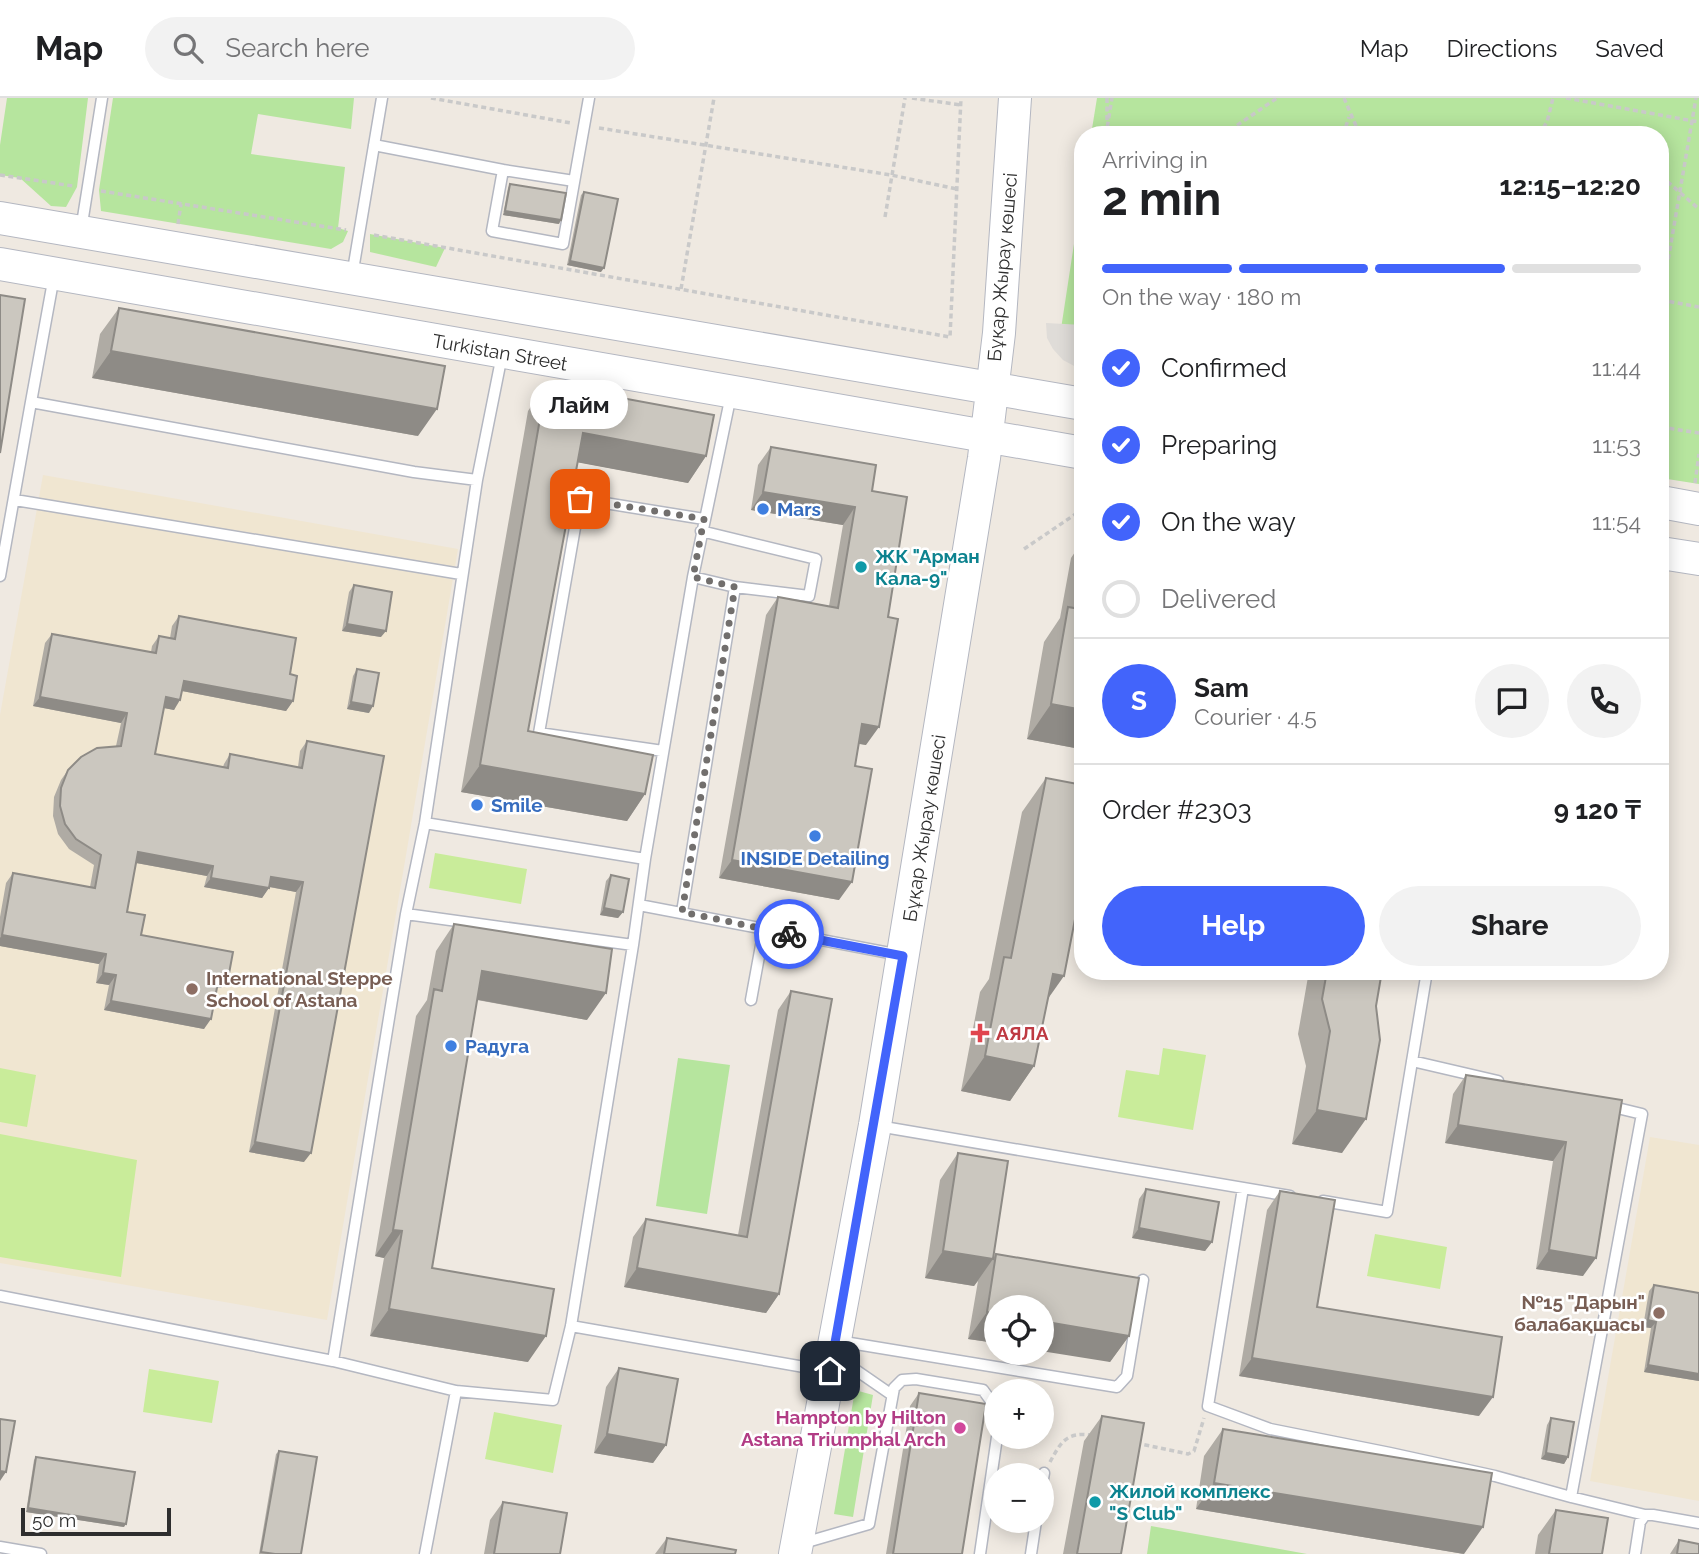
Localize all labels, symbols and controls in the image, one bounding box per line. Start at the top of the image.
search box [145,17,635,80]
text: Map [35,29,103,68]
icon: search [169,29,207,67]
text: Search here [225,33,370,63]
text: Map [1360,34,1409,63]
text: Directions [1447,34,1557,63]
text: Saved [1595,34,1664,63]
text: Arriving in [1102,146,1208,173]
text: 12:15–12:20 [1500,171,1641,201]
street label: Бұқар Жырау көшесі [983,172,1021,362]
text: 2 min [1102,172,1221,226]
text: On the way · 180 m [1102,283,1301,310]
street label: Turkistan Street [431,329,570,375]
icon: check [1102,349,1140,387]
text: Confirmed [1161,353,1287,383]
text: 11:44 [1592,354,1641,381]
callout: Лайм [531,380,629,429]
text: Лайм [548,391,610,418]
icon: check [1102,426,1140,464]
text: Preparing [1161,430,1277,460]
text: 11:53 [1592,431,1641,458]
pin [550,469,610,529]
icon: bag [561,480,599,518]
place label: Mars [777,498,821,520]
marker: Mars [755,501,771,517]
icon: check [1102,503,1140,541]
text: On the way [1161,507,1296,537]
text: 11:54 [1592,508,1641,535]
place label: ЖК "Арман Кала-9" [875,545,980,589]
marker: ЖК "Арман Кала-9" [853,559,869,575]
text: Delivered [1161,584,1276,614]
button: chat [1475,664,1549,738]
button: phone [1567,664,1641,738]
text: Sam [1194,673,1249,703]
text: S [1131,686,1147,716]
text: Courier · 4.5 [1194,703,1317,730]
street label: Бұқар Жырау көшесі [898,733,950,923]
place label: Smile [491,794,543,816]
text: Order #2303 [1102,795,1252,825]
text: 9 120 ₸ [1554,795,1641,825]
marker: Smile [469,797,485,813]
marker: INSIDE Detailing [807,828,823,844]
place label: INSIDE Detailing [741,847,889,869]
button: Help [1102,886,1365,966]
button: Share [1379,886,1641,966]
courier [754,899,824,969]
icon: bike [770,915,808,953]
place label: International Steppe School of Astana [206,967,393,1011]
marker: International Steppe School of Astana [184,981,200,997]
place label: АЯЛА [996,1022,1049,1044]
marker: АЯЛА [970,1023,990,1043]
place label: Радуга [465,1035,529,1057]
marker: Радуга [443,1038,459,1054]
place label: №15 "Дарын" балабақшасы [1514,1291,1645,1335]
map controls [984,1295,1054,1533]
button: locate [984,1295,1054,1365]
marker: №15 "Дарын" балабақшасы [1651,1305,1667,1321]
pin [800,1341,860,1401]
icon: home [811,1352,849,1390]
button: + [984,1379,1054,1449]
place label: Hampton by Hilton Astana Triumphal Arch [741,1406,946,1450]
marker: Hampton by Hilton Astana Triumphal Arch [952,1420,968,1436]
button: − [984,1463,1054,1533]
place label: Жилой комплекс "S Club" [1109,1480,1271,1524]
marker: Жилой комплекс "S Club" [1087,1494,1103,1510]
scale bar [21,1505,172,1537]
text: 50 m [32,1509,76,1531]

